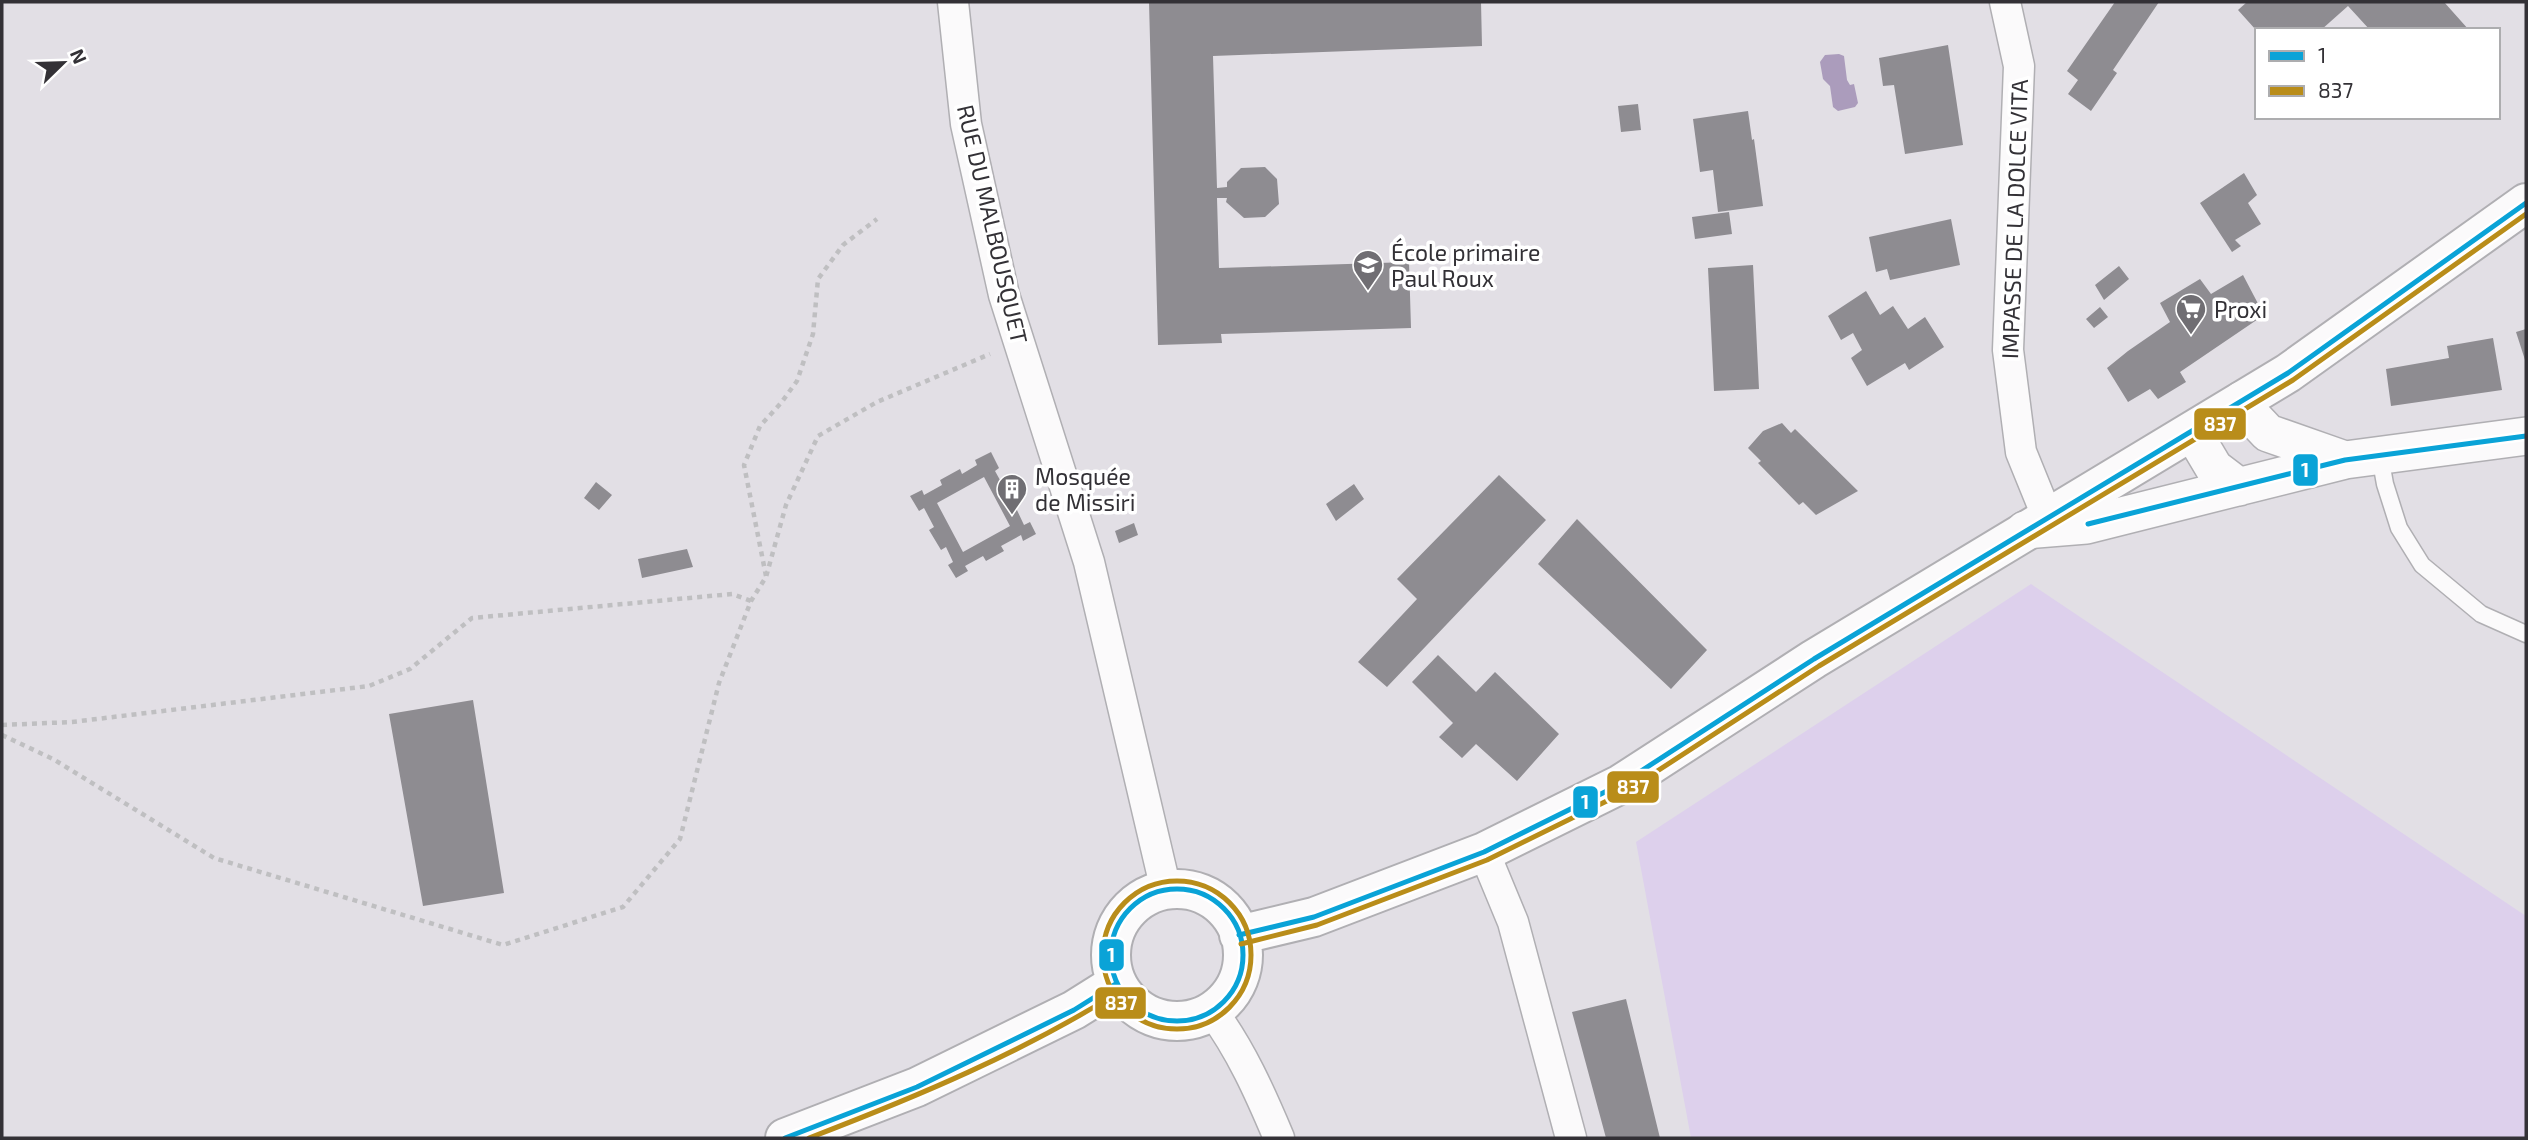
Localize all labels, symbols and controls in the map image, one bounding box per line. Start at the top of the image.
north arrow [28,28,98,98]
legend [2255,28,2500,119]
text: 1 [2318,42,2326,67]
text: N [66,45,92,67]
text: 837 [2318,77,2353,102]
street label: IMPASSE DE LA DOLCE VITA [1995,78,2033,359]
street label: RUE DU MALBOUSQUET [952,102,1034,346]
place label: École primaire Paul Roux [1391,238,1540,292]
school or university icon: École primaire Paul Roux [1351,248,1385,292]
supermarket icon: Proxi [2174,292,2208,336]
place label: Proxi [2214,295,2267,323]
line badge: 837 [2193,407,2247,441]
text: 837 [2204,412,2236,435]
line badge: 1 [2292,453,2319,487]
text: 1 [2301,458,2309,481]
place label: Mosquée de Missiri [1035,462,1136,516]
building icon: Mosquée de Missiri [995,472,1029,516]
line badge: 837 [1606,770,1660,804]
text: 837 [1617,775,1649,798]
line badge: 1 [1572,785,1599,819]
text: 1 [1581,790,1589,813]
line badge: 1 [1098,938,1125,972]
text: 1 [1107,943,1115,966]
line badge: 837 [1094,986,1147,1020]
text: 837 [1105,991,1137,1014]

